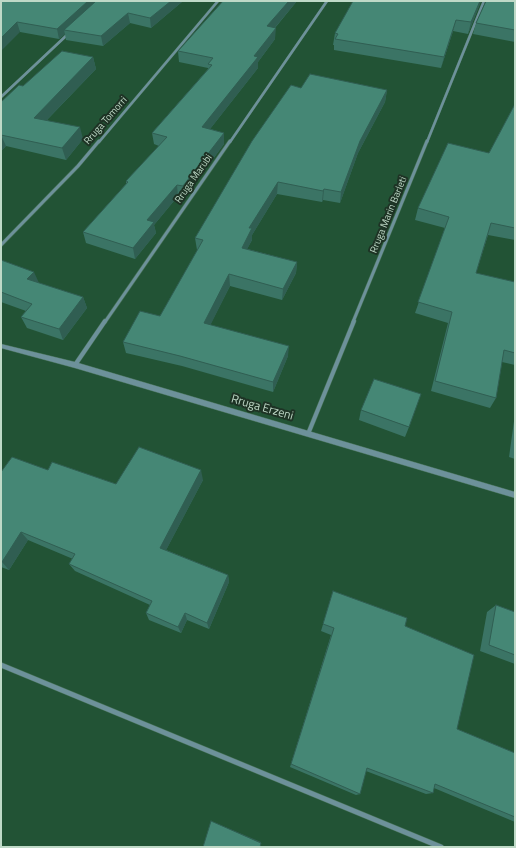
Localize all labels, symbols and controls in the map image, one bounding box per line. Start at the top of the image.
street label: Rruga Tomorri [82,95,130,147]
street label: Rruga Marubi [173,152,215,206]
street label: Rruga Marin Barleti [368,175,410,255]
street label: Rruga Erzeni [229,392,295,424]

